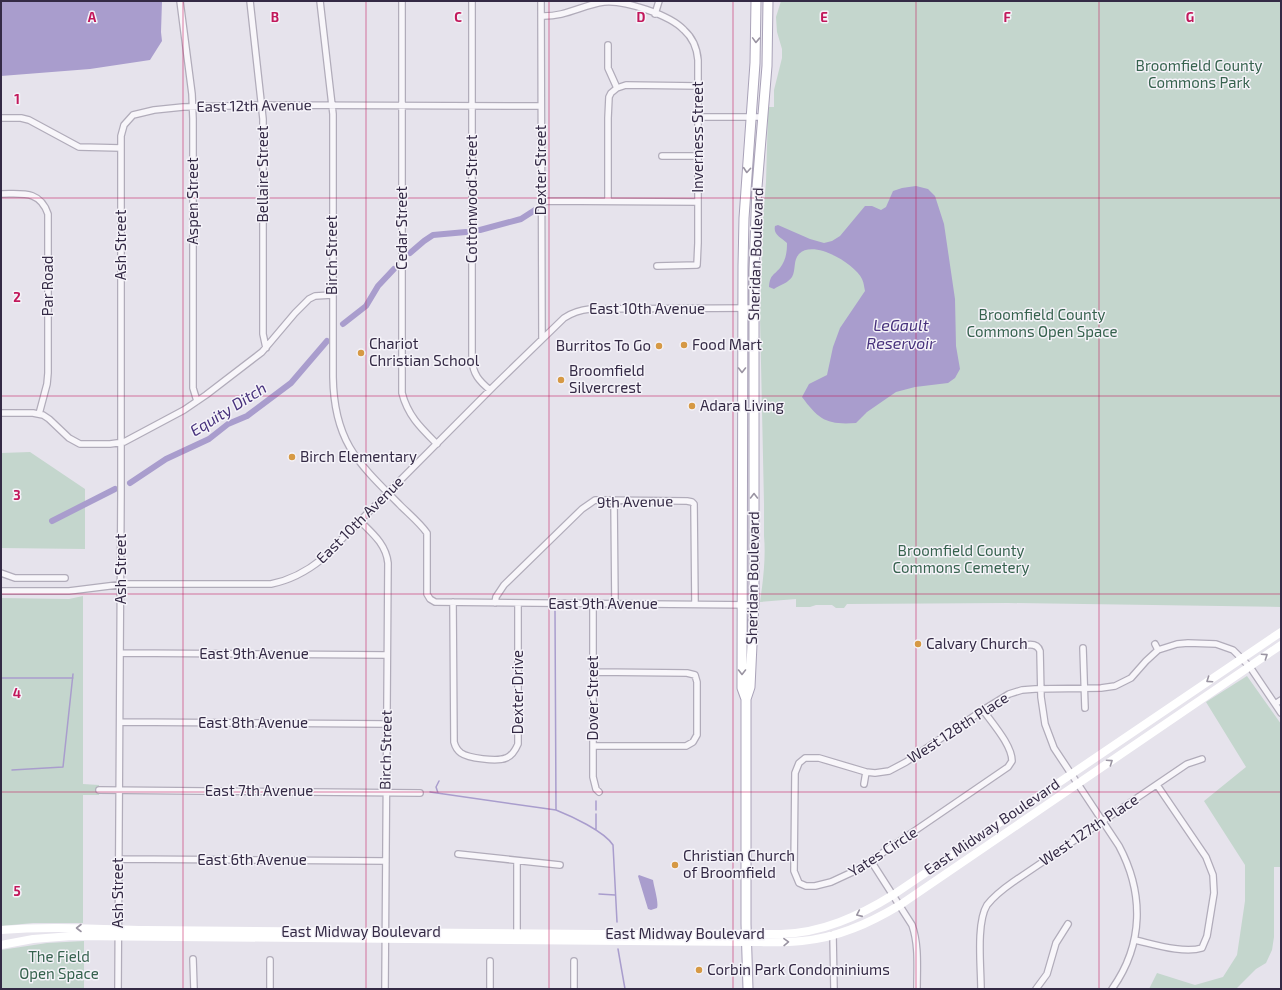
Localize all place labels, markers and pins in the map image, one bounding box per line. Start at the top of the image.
place label: Chariot Christian School [369,334,480,369]
place label: Food Mart [692,335,762,353]
place label: Burritos To Go [556,336,651,354]
marker: Food Mart [679,340,689,350]
marker: Burritos To Go [654,341,664,351]
marker: Chariot Christian School [356,348,366,358]
place label: Broomfield Silvercrest [569,361,645,396]
marker: Broomfield Silvercrest [556,375,566,385]
place label: Adara Living [700,396,785,414]
marker: Adara Living [687,401,697,411]
place label: Birch Elementary [300,447,417,465]
marker: Birch Elementary [287,452,297,462]
place label: Calvary Church [926,634,1028,652]
marker: Calvary Church [913,639,923,649]
place label: Christian Church of Broomfield [683,846,795,881]
marker: Christian Church of Broomfield [670,860,680,870]
place label: Corbin Park Condominiums [707,960,890,978]
marker: Corbin Park Condominiums [694,965,704,975]

